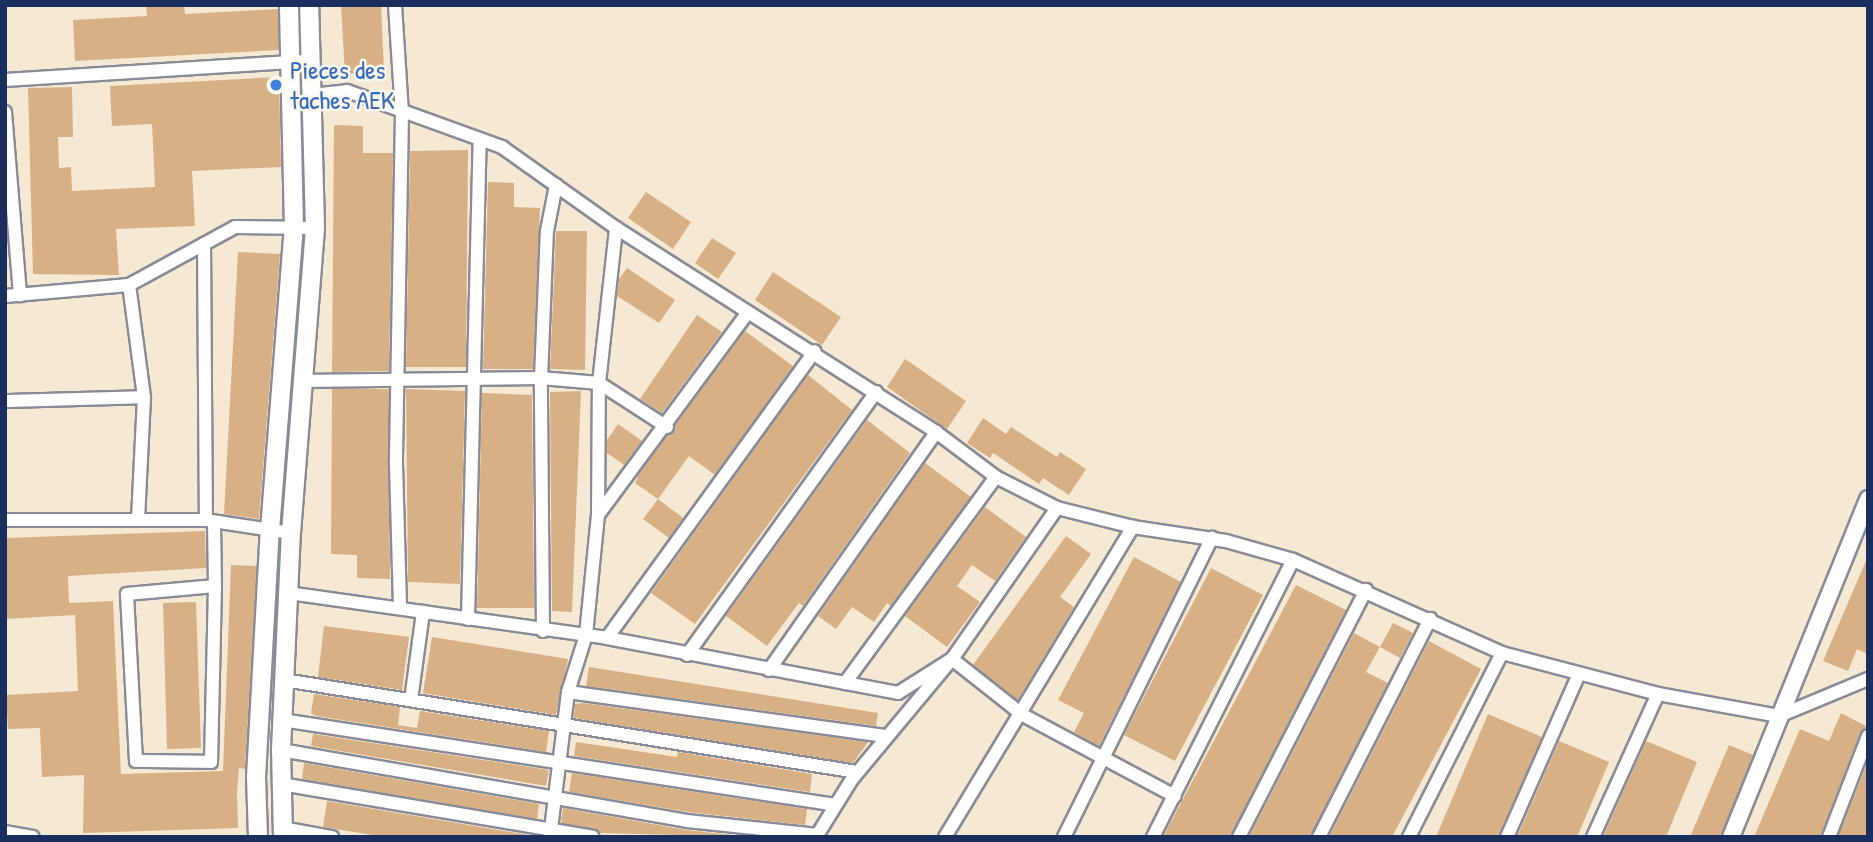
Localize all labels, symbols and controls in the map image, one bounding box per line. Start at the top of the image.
place label: Pieces des taches AEK [290,54,394,116]
marker: Pieces des taches AEK [268,77,284,93]

